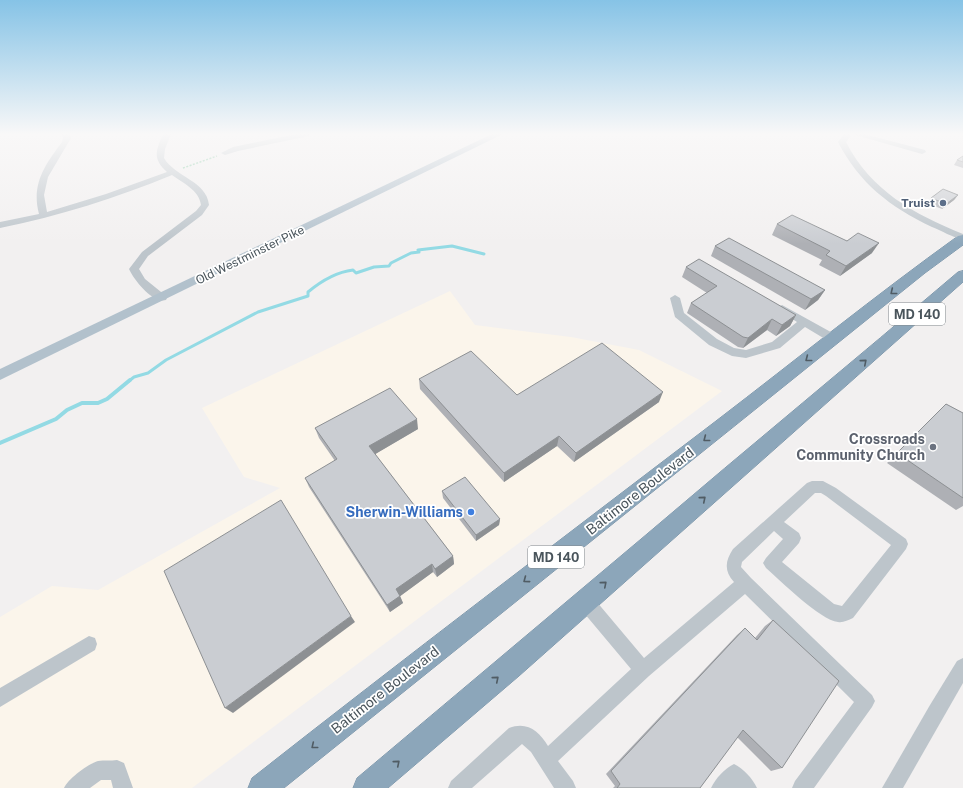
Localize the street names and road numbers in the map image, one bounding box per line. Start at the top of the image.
street label: Old Westminster Pike [193,222,307,287]
road number: MD 140 [889,303,945,325]
street label: Baltimore Boulevard [583,444,697,538]
road number: MD 140 [528,546,584,568]
street label: Baltimore Boulevard [328,643,442,737]

